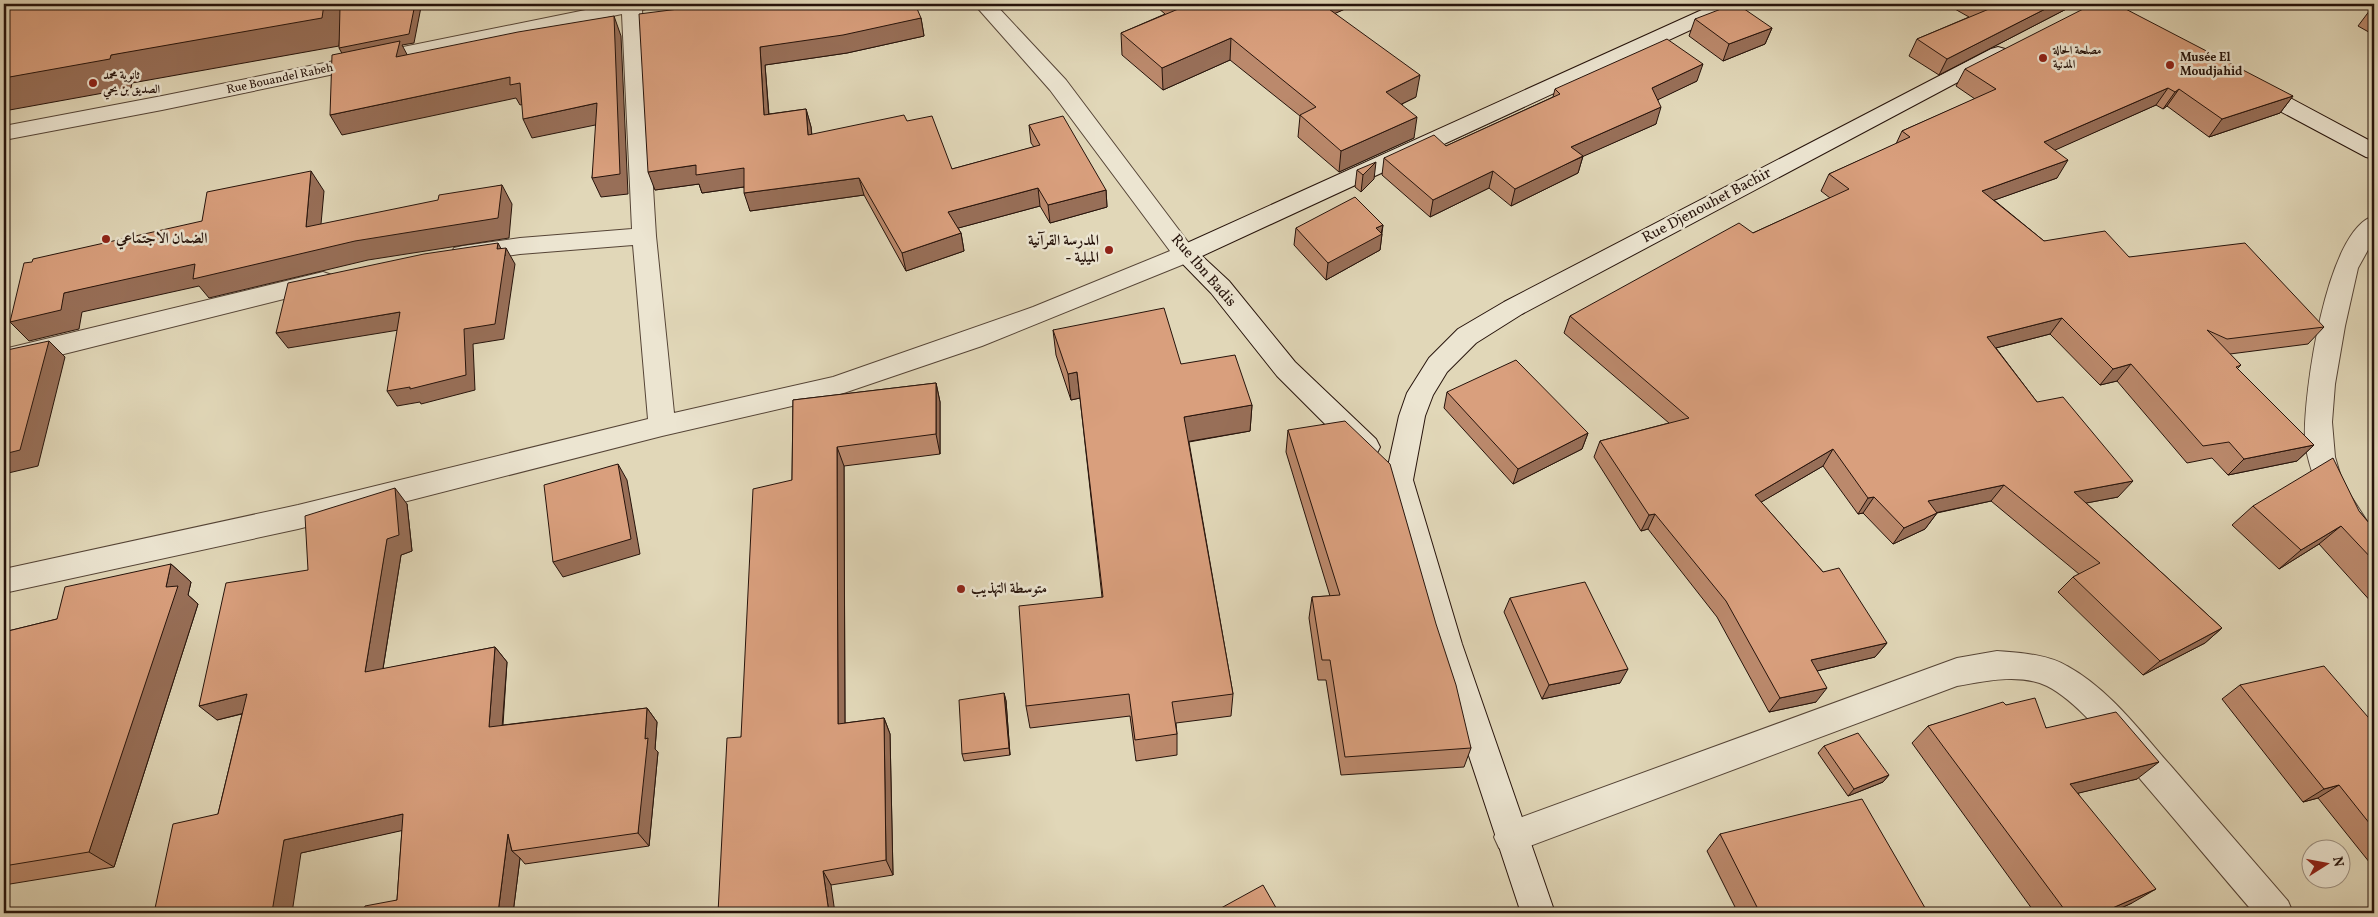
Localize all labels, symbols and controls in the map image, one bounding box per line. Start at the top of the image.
place label: مصلحة الحالة المدنية [2052,43,2102,73]
place label: Musée El Moudjahid [2180,50,2243,80]
marker: مصلحة الحالة المدنية [2037,52,2049,64]
marker: Musée El Moudjahid [2164,59,2176,71]
street label: Rue Bouandel Rabeh [225,60,335,98]
place label: ثانوية محمد الصديق بن يحي [103,68,161,100]
marker: ثانوية محمد الصديق بن يحي [87,77,99,89]
street label: Rue Djenouhet Bachir [1639,163,1775,249]
place label: الضمان الاجتماعي [115,229,208,250]
street label: Rue Ibn Badis [1165,230,1241,312]
place label: المدرسة القرآنية - الميلية [1028,231,1099,269]
marker: الضمان الاجتماعي [100,233,112,245]
marker: المدرسة القرآنية - الميلية [1103,244,1115,256]
place label: متوسطة التهذيب [971,579,1047,600]
marker: متوسطة التهذيب [955,583,967,595]
north arrow [2300,840,2350,890]
text: N [2327,855,2348,869]

